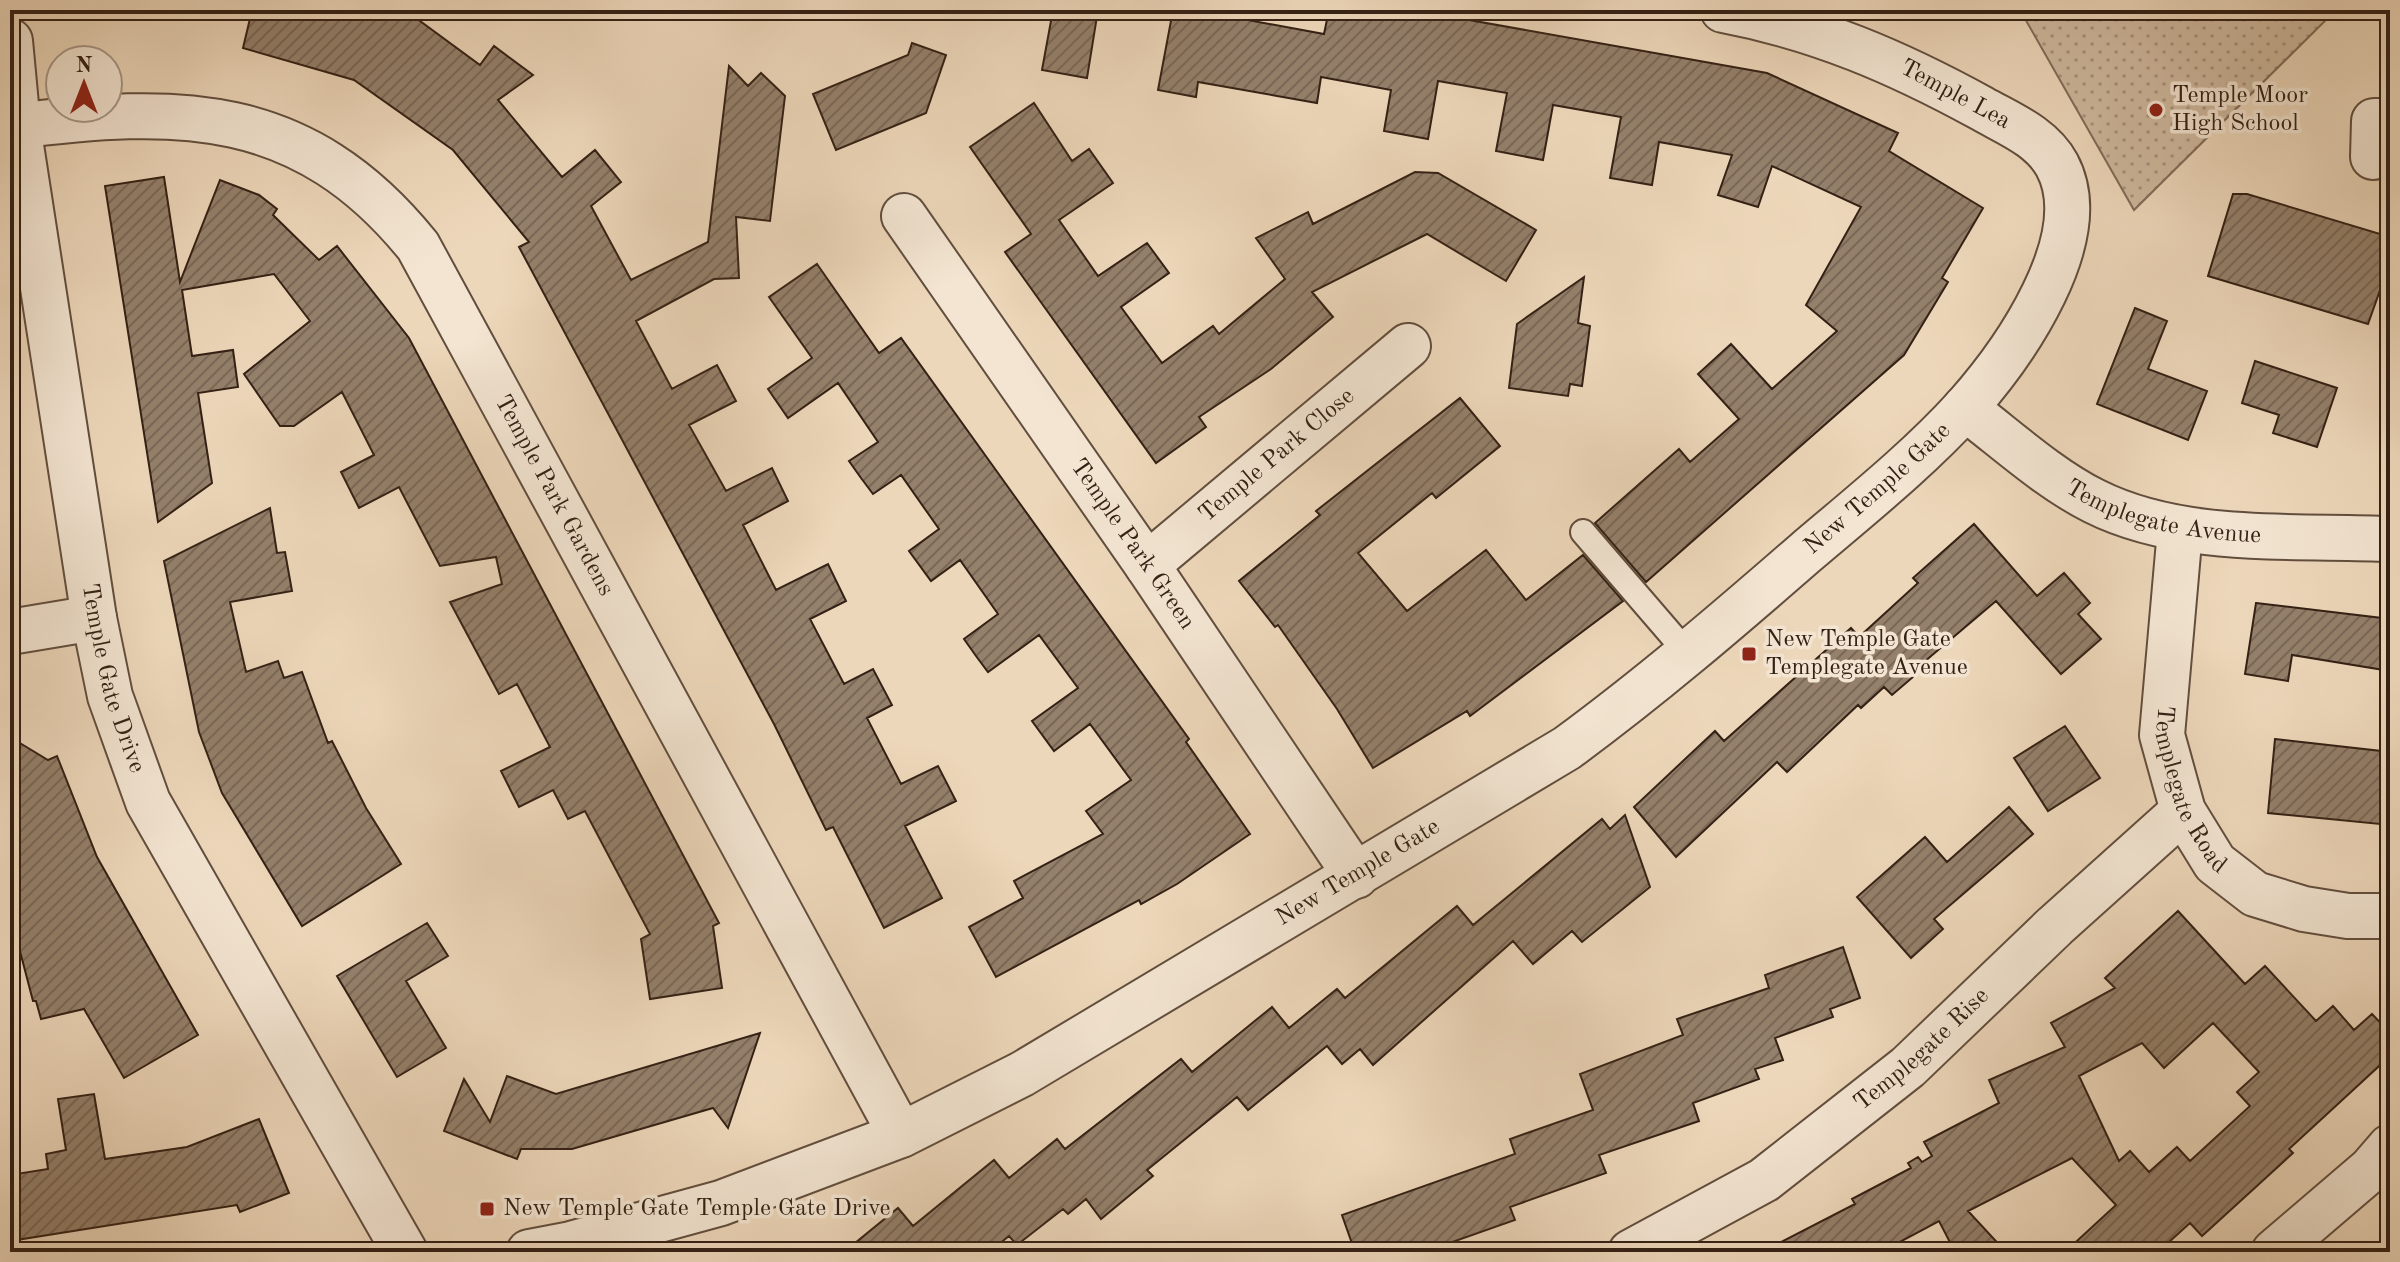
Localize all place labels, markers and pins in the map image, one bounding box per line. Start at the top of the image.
place label: Temple Moor High School [2172,84,2308,136]
marker: Temple Moor High School [2147,101,2165,119]
place label: New Temple Gate Templegate Avenue [1765,628,1968,680]
marker: New Temple Gate Templegate Avenue [1740,645,1758,663]
place label: New Temple Gate Temple Gate Drive [503,1197,891,1221]
marker: New Temple Gate Temple Gate Drive [478,1200,496,1218]

